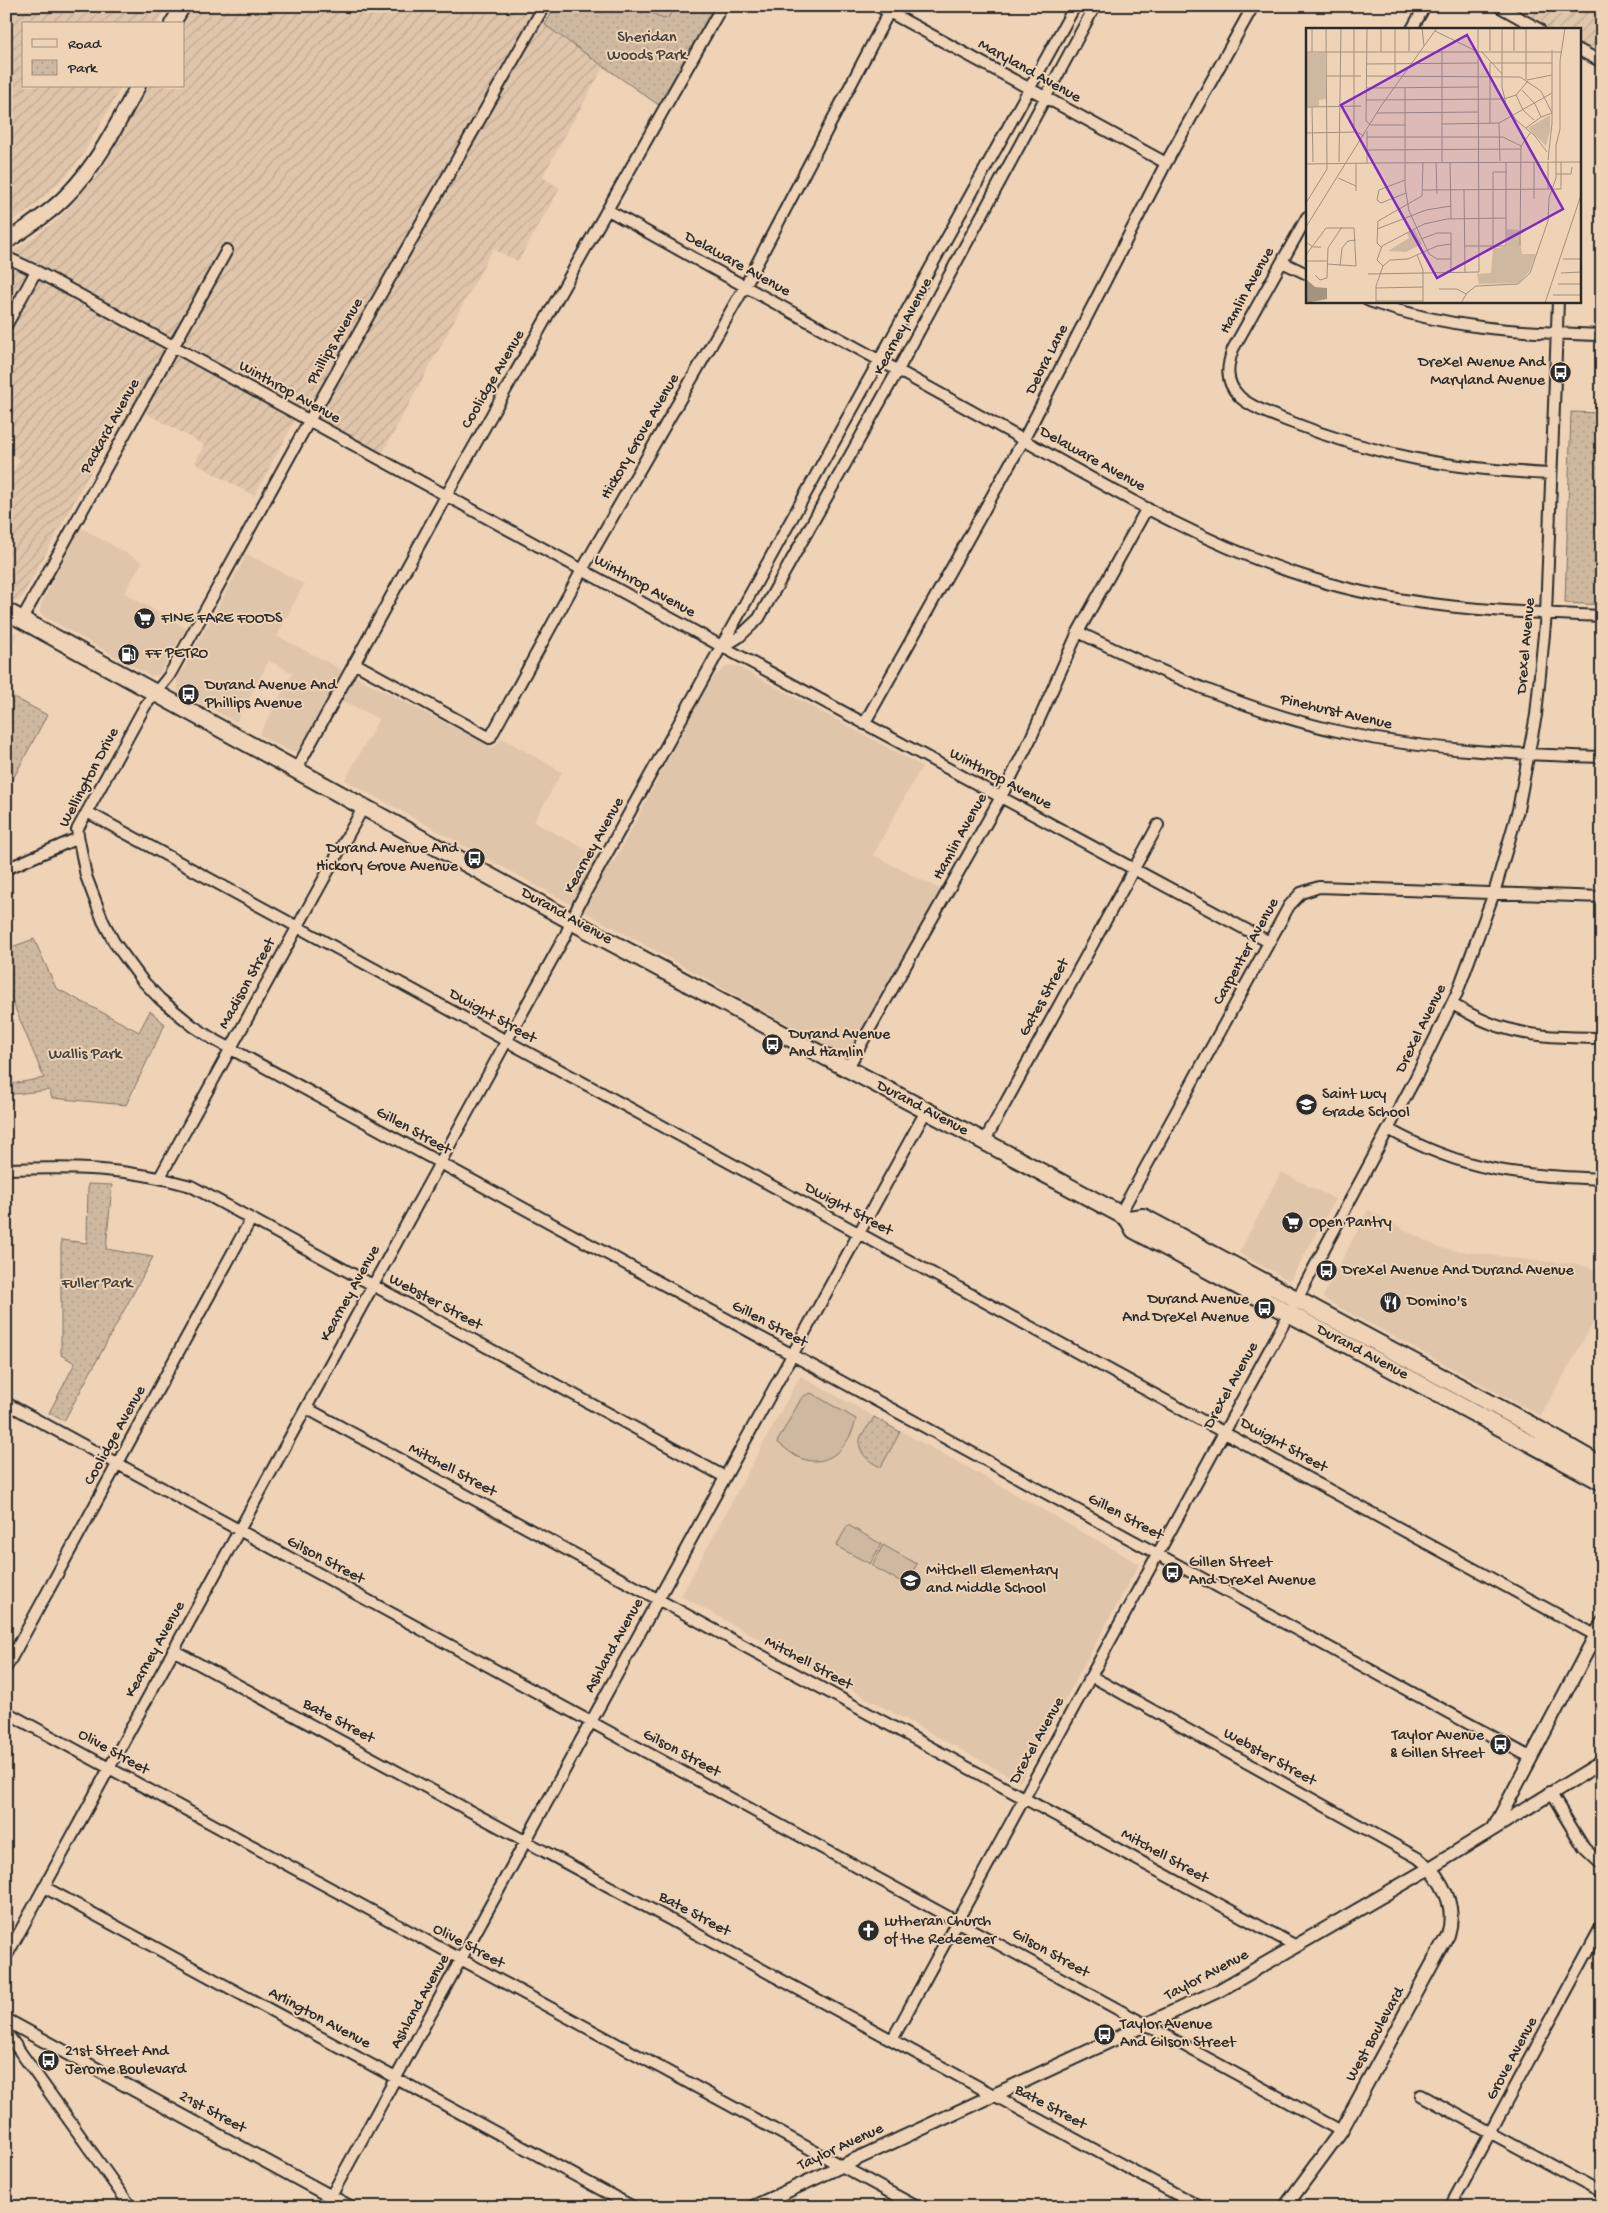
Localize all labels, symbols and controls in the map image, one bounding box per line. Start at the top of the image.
legend [22,22,185,88]
inset map [1306,28,1580,302]
park label: Sheridan Woods Park [607,29,689,66]
text: Road [68,36,102,54]
street label: Maryland Avenue [974,36,1084,108]
text: Park [67,60,98,78]
street label: Delaware Avenue [680,228,794,302]
street label: Hamlin Avenue [1216,244,1280,338]
street label: Kearney Avenue [870,275,938,379]
street label: Phillips Avenue [303,295,369,390]
street label: Debra Lane [1022,321,1074,399]
street label: Coolidge Avenue [458,327,530,433]
place label: Drexel Avenue And Maryland Avenue [1417,354,1547,391]
street label: Winthrop Avenue [235,357,344,429]
bus stop icon: Drexel Avenue And Maryland Avenue [1549,360,1573,384]
street label: Hickory Grove Avenue [597,370,685,503]
street label: Packard Avenue [76,375,145,479]
street label: Delaware Avenue [1035,423,1149,497]
street label: Winthrop Avenue [590,551,699,623]
street label: Drexel Avenue [1513,596,1541,696]
supermarket icon: FINE FARE FOODS [133,607,157,631]
place label: FINE FARE FOODS [160,610,283,629]
fuel station icon: FF PETRO [117,642,141,666]
place label: FF PETRO [144,645,209,664]
place label: Durand Avenue And Phillips Avenue [204,677,338,714]
bus stop icon: Durand Avenue And Phillips Avenue [177,683,201,707]
street label: Pinehurst Avenue [1277,691,1395,735]
street label: Wellington Drive [56,724,125,831]
street label: Winthrop Avenue [945,745,1055,815]
street label: Hamlin Avenue [929,790,993,884]
street label: Kearney Avenue [561,794,630,898]
place label: Durand Avenue And Hickory Grove Avenue [316,840,460,877]
bus stop icon: Durand Avenue And Hickory Grove Avenue [462,846,486,870]
street label: Durand Avenue [516,884,616,950]
street label: Carpenter Avenue [1210,895,1285,1009]
street label: Madison Street [215,934,282,1033]
street label: Gates Street [1016,954,1075,1040]
street label: Drexel Avenue [1392,981,1452,1077]
street label: Dwight Street [444,985,540,1050]
place label: Durand Avenue And Hamlin [788,1026,891,1063]
bus stop icon: Durand Avenue And Hamlin [761,1032,785,1056]
park label: Wallis Park [48,1046,123,1065]
street label: Durand Avenue [872,1076,972,1142]
place label: Saint Lucy Grade School [1322,1086,1410,1123]
school or university icon: Saint Lucy Grade School [1294,1092,1318,1116]
street label: Gillen Street [372,1104,455,1161]
street label: Dwight Street [800,1178,897,1242]
supermarket icon: Open Pantry [1281,1211,1305,1235]
place label: Open Pantry [1309,1214,1392,1233]
street label: Kearney Avenue [317,1242,386,1346]
bus stop icon: Drexel Avenue And Durand Avenue [1314,1259,1338,1283]
place label: Drexel Avenue And Durand Avenue [1341,1262,1575,1281]
street label: Webster Street [385,1270,486,1336]
park label: Fuller Park [61,1275,134,1294]
restaurant icon: Domino's [1379,1290,1403,1314]
place label: Durand Avenue And Drexel Avenue [1122,1291,1250,1328]
place label: Domino's [1406,1293,1468,1312]
street label: Gillen Street [728,1297,811,1354]
bus stop icon: Durand Avenue And Drexel Avenue [1253,1297,1277,1321]
street label: Durand Avenue [1312,1320,1412,1386]
street label: Drexel Avenue [1200,1339,1264,1434]
street label: Coolidge Avenue [81,1382,152,1489]
street label: Dwight Street [1235,1414,1331,1479]
street label: Mitchell Street [405,1440,501,1503]
street label: Gillen Street [1084,1490,1167,1547]
street label: Gilson Street [283,1533,368,1590]
place label: Gillen Street And Drexel Avenue [1189,1554,1316,1591]
bus stop icon: Gillen Street And Drexel Avenue [1161,1560,1185,1584]
place label: Mitchell Elementary and Middle School [926,1562,1058,1599]
school or university icon: Mitchell Elementary and Middle School [898,1568,922,1592]
street label: Ashland Avenue [581,1595,649,1697]
street label: Kearney Avenue [122,1598,191,1702]
street label: Mitchell Street [761,1633,857,1696]
street label: Drexel Avenue [1006,1694,1070,1789]
street label: Bate Street [298,1695,378,1749]
street label: Webster Street [1219,1725,1320,1792]
street label: Olive Street [74,1726,153,1781]
street label: Gilson Street [639,1726,724,1783]
place label: Taylor Avenue & Gillen Street [1390,1727,1485,1764]
bus stop icon: Taylor Avenue & Gillen Street [1488,1733,1512,1757]
street label: Mitchell Street [1117,1825,1212,1890]
street label: Bate Street [654,1888,734,1942]
place label: Lutheran Church of the Redeemer [884,1913,997,1950]
church icon: Lutheran Church of the Redeemer [856,1919,880,1943]
street label: Olive Street [429,1920,508,1974]
street label: Gilson Street [1008,1925,1093,1984]
street label: Taylor Avenue [1161,1946,1253,2007]
street label: Ashland Avenue [387,1951,455,2053]
street label: West Boulevard [1342,1983,1411,2085]
street label: Arlington Avenue [265,1984,374,2054]
street label: Grove Avenue [1483,2014,1543,2104]
place label: Taylor Avenue And Gilson Street [1119,2016,1237,2053]
bus stop icon: Taylor Avenue And Gilson Street [1092,2022,1116,2046]
place label: 21st Street And Jerome Boulevard [65,2043,187,2080]
bus stop icon: 21st Street And Jerome Boulevard [37,2049,61,2073]
street label: Bate Street [1010,2081,1090,2135]
street label: 21st Street [175,2087,250,2139]
street label: Taylor Avenue [794,2120,888,2177]

